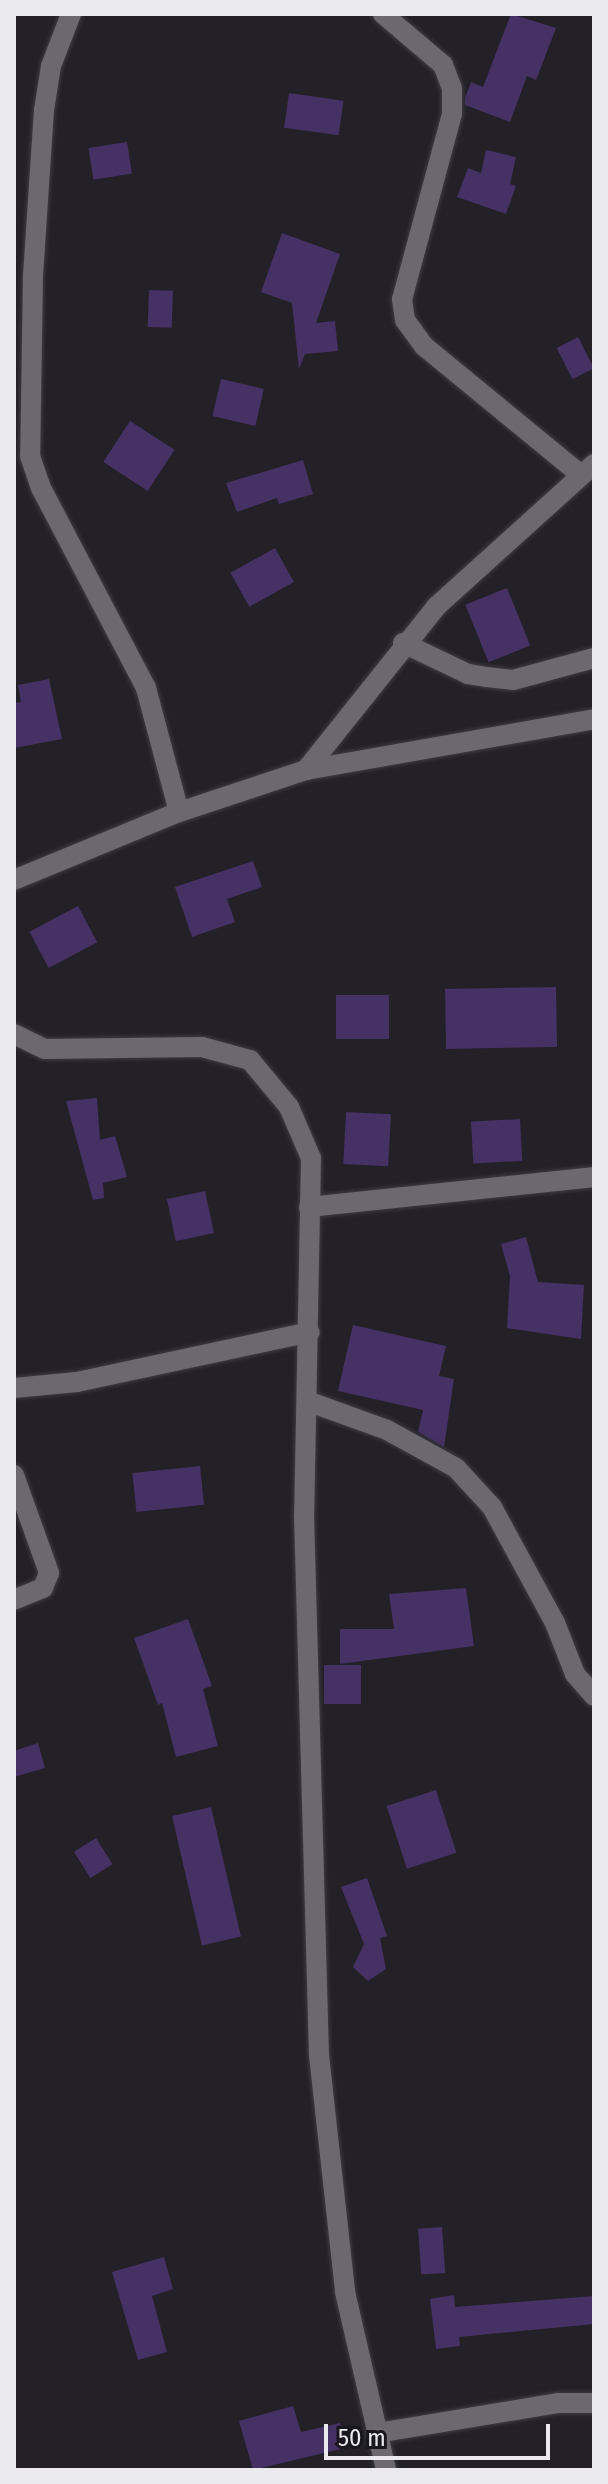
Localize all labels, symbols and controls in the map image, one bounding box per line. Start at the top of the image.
scale bar [328,2408,554,2458]
text: 50 m [338,2424,386,2452]

